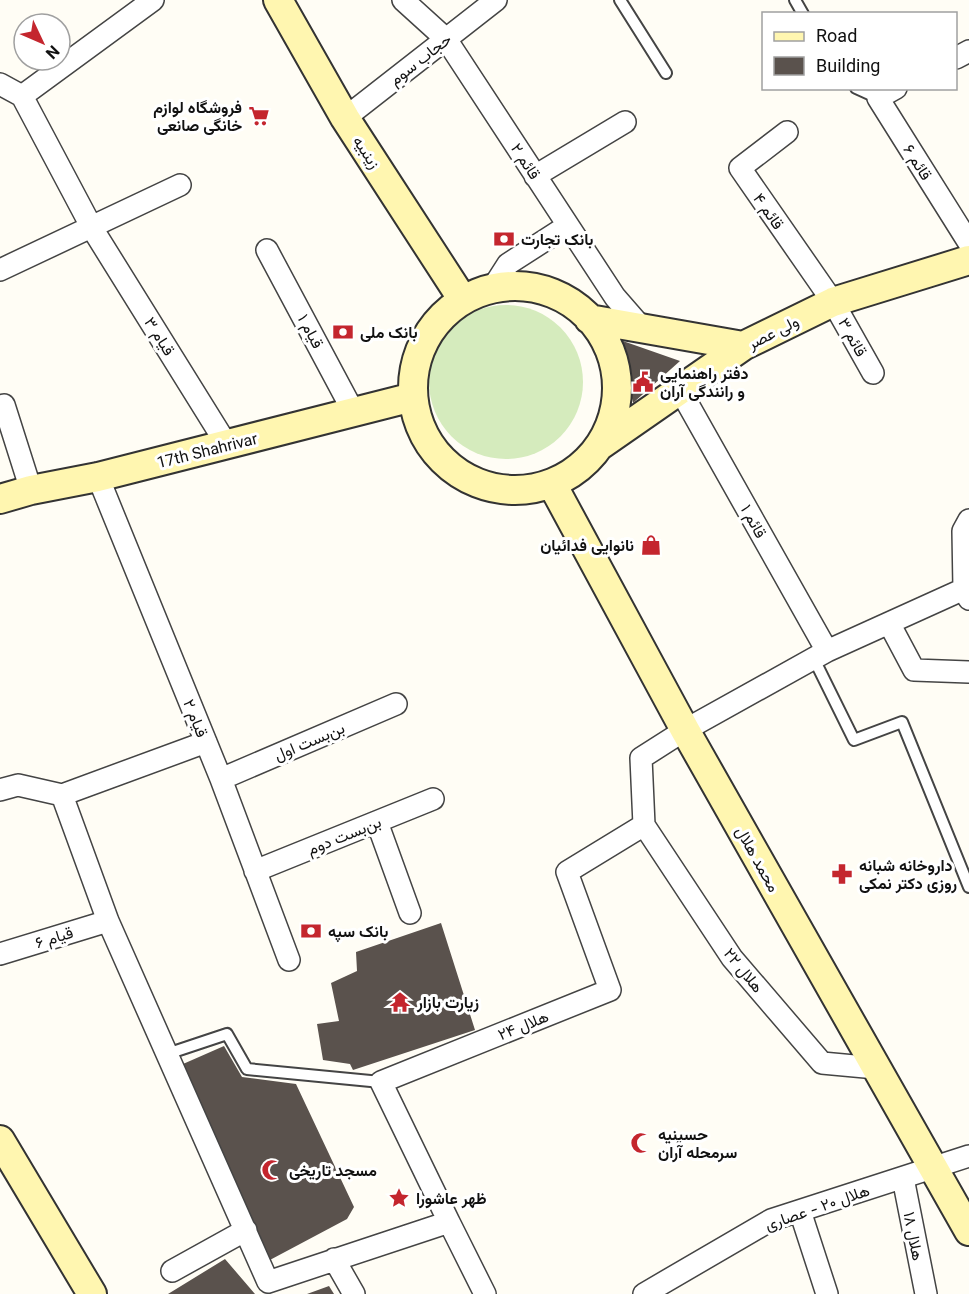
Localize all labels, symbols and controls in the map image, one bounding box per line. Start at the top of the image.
north arrow [12,12,72,72]
legend [762,12,957,90]
text: Road [816,24,857,52]
street label: حجاب سوم [385,28,458,93]
text: N [38,38,64,63]
text: Building [816,54,880,82]
place label: فروشگاه لوازم خانگی صانعی [153,97,242,140]
supermarket icon: فروشگاه لوازم خانگی صانعی [247,104,271,128]
street label: زینبیه [345,132,385,175]
street label: قائم ۲ [503,139,545,186]
street label: قائم ۶ [895,140,937,186]
street label: قائم ۴ [745,189,789,236]
bank icon: بانک تجارت [492,227,516,251]
place label: بانک تجارت [521,229,594,254]
street label: قیام ۱ [289,311,328,354]
street label: ولی عصر [743,311,804,358]
street label: قیام ۳ [136,313,180,362]
street label: قائم ۳ [830,314,872,362]
bank icon: بانک ملی [331,320,355,344]
place label: بانک ملی [360,322,418,347]
place label: دفتر راهنمایی و رانندگی آران [660,363,749,406]
public building icon: دفتر راهنمایی و رانندگی آران [631,370,655,394]
street label: 17th Shahrivar [154,428,261,477]
street label: قائم ۱ [732,501,771,544]
shop icon: نانوایی فدائیان [639,533,663,557]
place label: نانوایی فدائیان [540,535,634,560]
street label: قیام ۲ [175,696,213,742]
street label: بن‌بست اول [271,717,349,769]
street label: بن‌بست دوم [304,811,386,864]
street label: محمد هلال [727,822,784,898]
place label: داروخانه شبانه روزی دکتر نمکی [859,855,957,898]
pharmacy icon: داروخانه شبانه روزی دکتر نمکی [830,862,854,886]
bank icon: بانک سپه [299,919,323,943]
place label: بانک سپه [328,921,388,946]
street label: قیام ۶ [32,922,77,957]
street label: هلال ۲۲ [716,943,768,1000]
temple icon: زیارت بازار [388,990,412,1014]
place label: زیارت بازار [416,992,479,1017]
street label: هلال ۲۴ [495,1006,553,1049]
place label: حسینیه سرمحله آران [658,1124,737,1167]
mosque icon: حسینیه سرمحله آران [629,1131,653,1155]
mosque icon: مسجد تاریخی [260,1158,284,1182]
place label: مسجد تاریخی [289,1160,377,1185]
street label: هلال ۲۰ - عصاری [762,1180,874,1239]
place icon: ظهر عاشورا [387,1186,411,1210]
place label: ظهر عاشورا [416,1188,487,1213]
street label: هلال ۱۸ [895,1210,929,1263]

